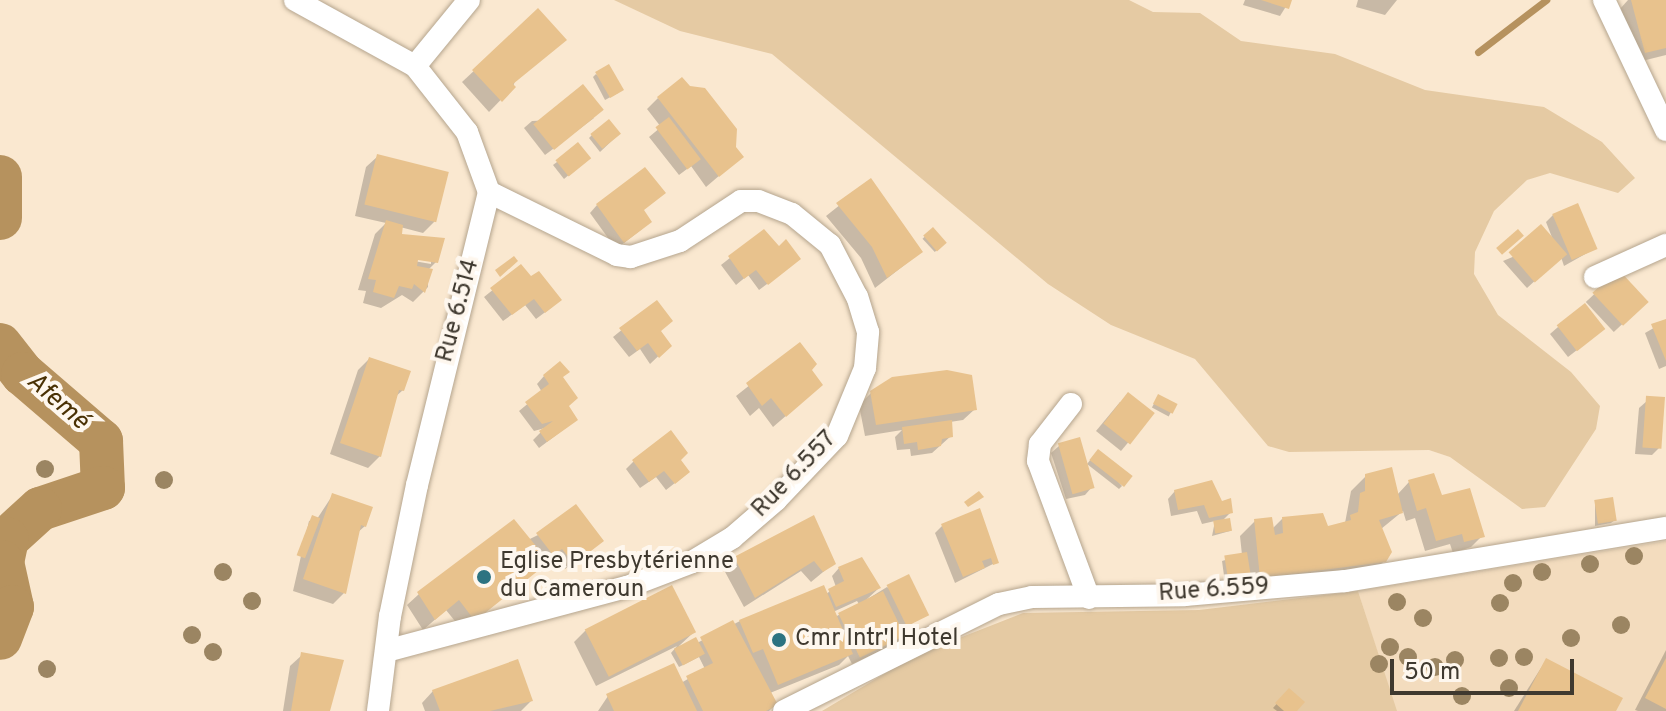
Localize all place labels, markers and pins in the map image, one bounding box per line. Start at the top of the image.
place label: Eglise Presbytérienne du Cameroun [500,549,734,605]
marker: Eglise Presbytérienne du Cameroun [475,568,493,586]
place label: Cmr Intr'l Hotel [795,626,959,654]
marker: Cmr Intr'l Hotel [770,631,788,649]

